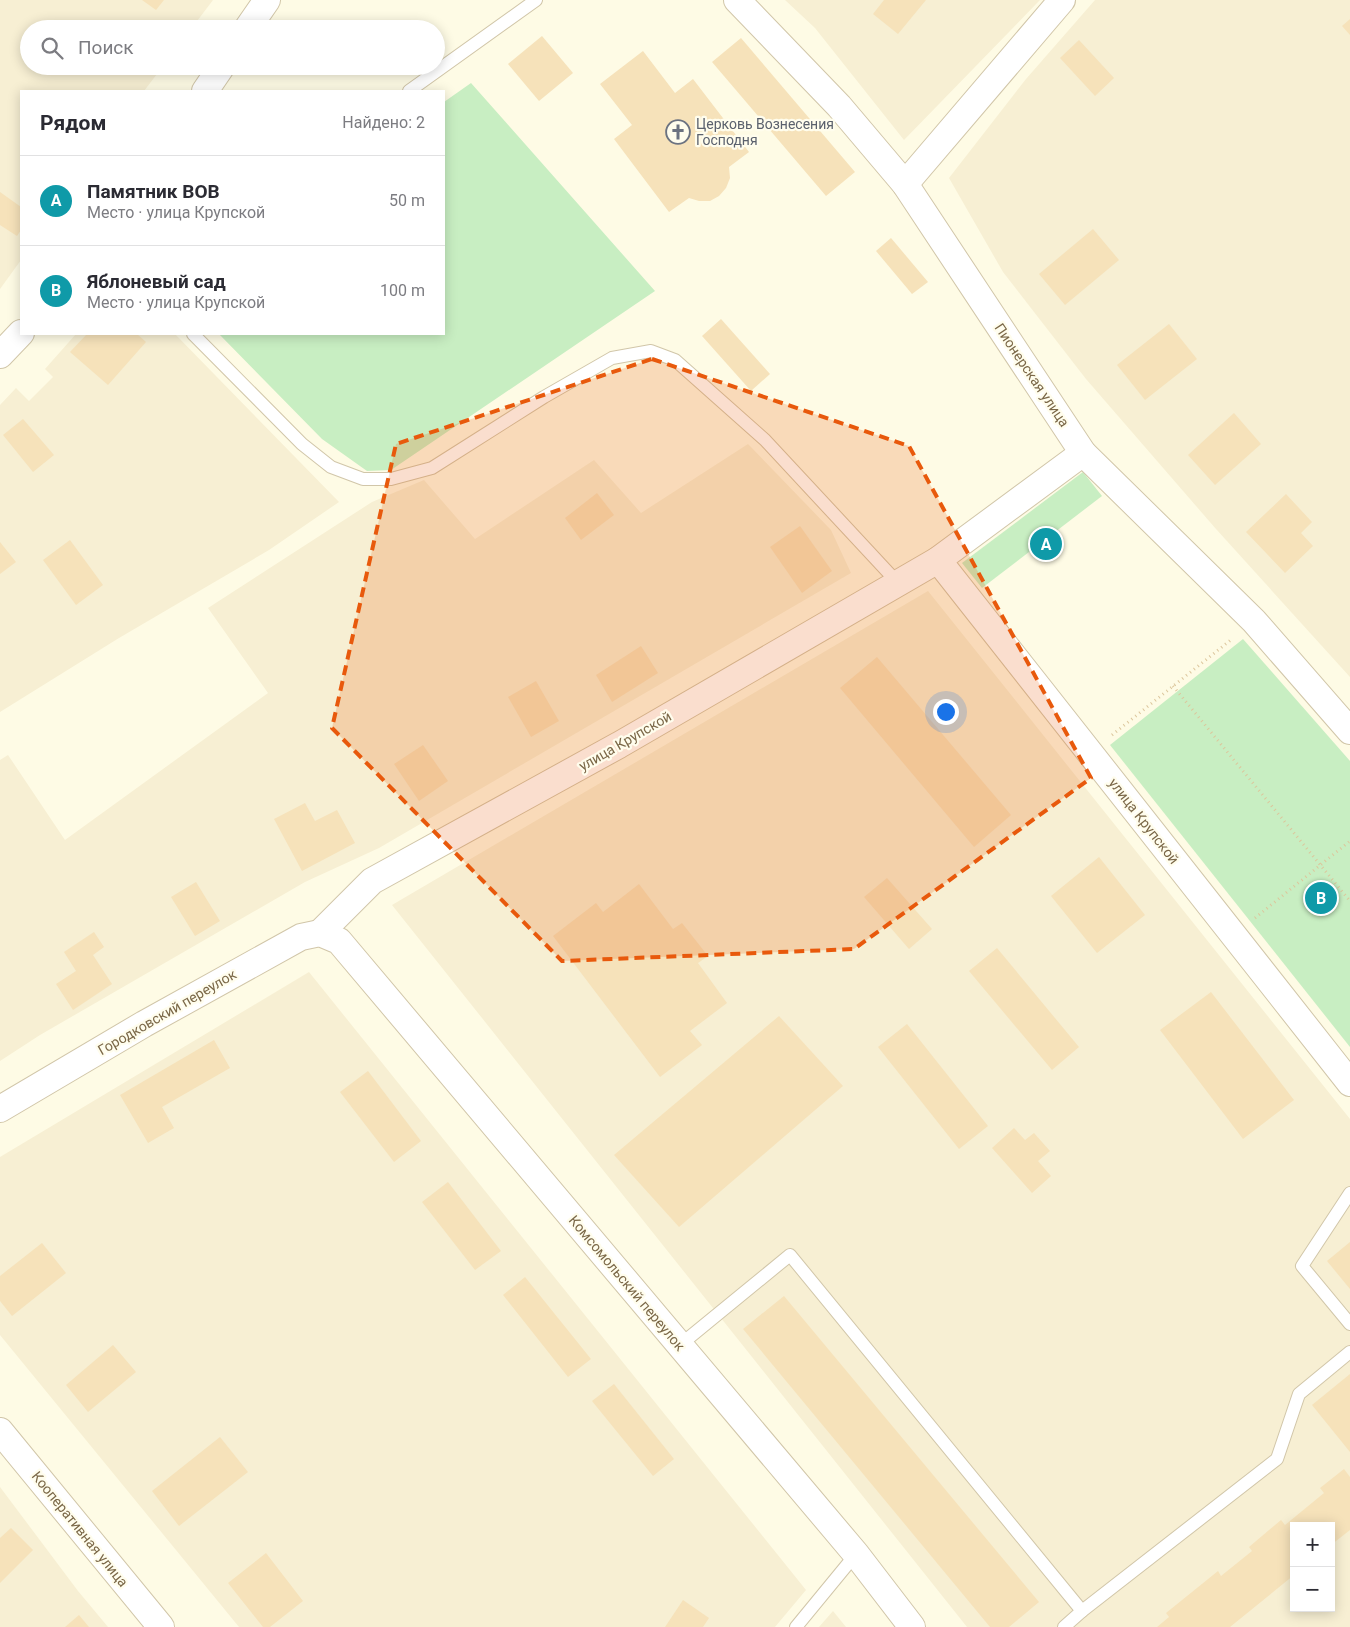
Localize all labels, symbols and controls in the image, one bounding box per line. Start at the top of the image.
search box [20,20,445,75]
icon: search [38,34,66,62]
text: Поиск [78,36,134,59]
text: Рядом [40,111,106,135]
text: Найдено: 2 [342,113,425,132]
place label: Церковь Вознесения Господня [696,116,834,148]
church icon: Церковь Вознесения Господня [665,119,691,145]
text: Памятник ВОВ [87,180,220,203]
text: A [51,191,61,210]
text: 50 m [389,191,425,210]
text: Место · улица Крупской [87,203,265,222]
text: Яблоневый сад [87,270,226,293]
text: B [51,281,61,300]
text: 100 m [380,281,425,300]
text: Место · улица Крупской [87,293,265,312]
street label: Пионерская улица [991,320,1073,430]
pin: A [1030,525,1062,563]
your location [933,699,959,725]
street label: улица Крупской [576,708,674,774]
street label: улица Крупской [1106,775,1182,867]
pin: B [1305,879,1337,917]
street label: Городковский переулок [95,966,239,1058]
street label: Комсомольский переулок [566,1212,689,1354]
street label: Кооперативная улица [29,1468,131,1590]
map controls [1290,1522,1335,1612]
button: + [1290,1522,1335,1567]
button: − [1290,1567,1335,1612]

